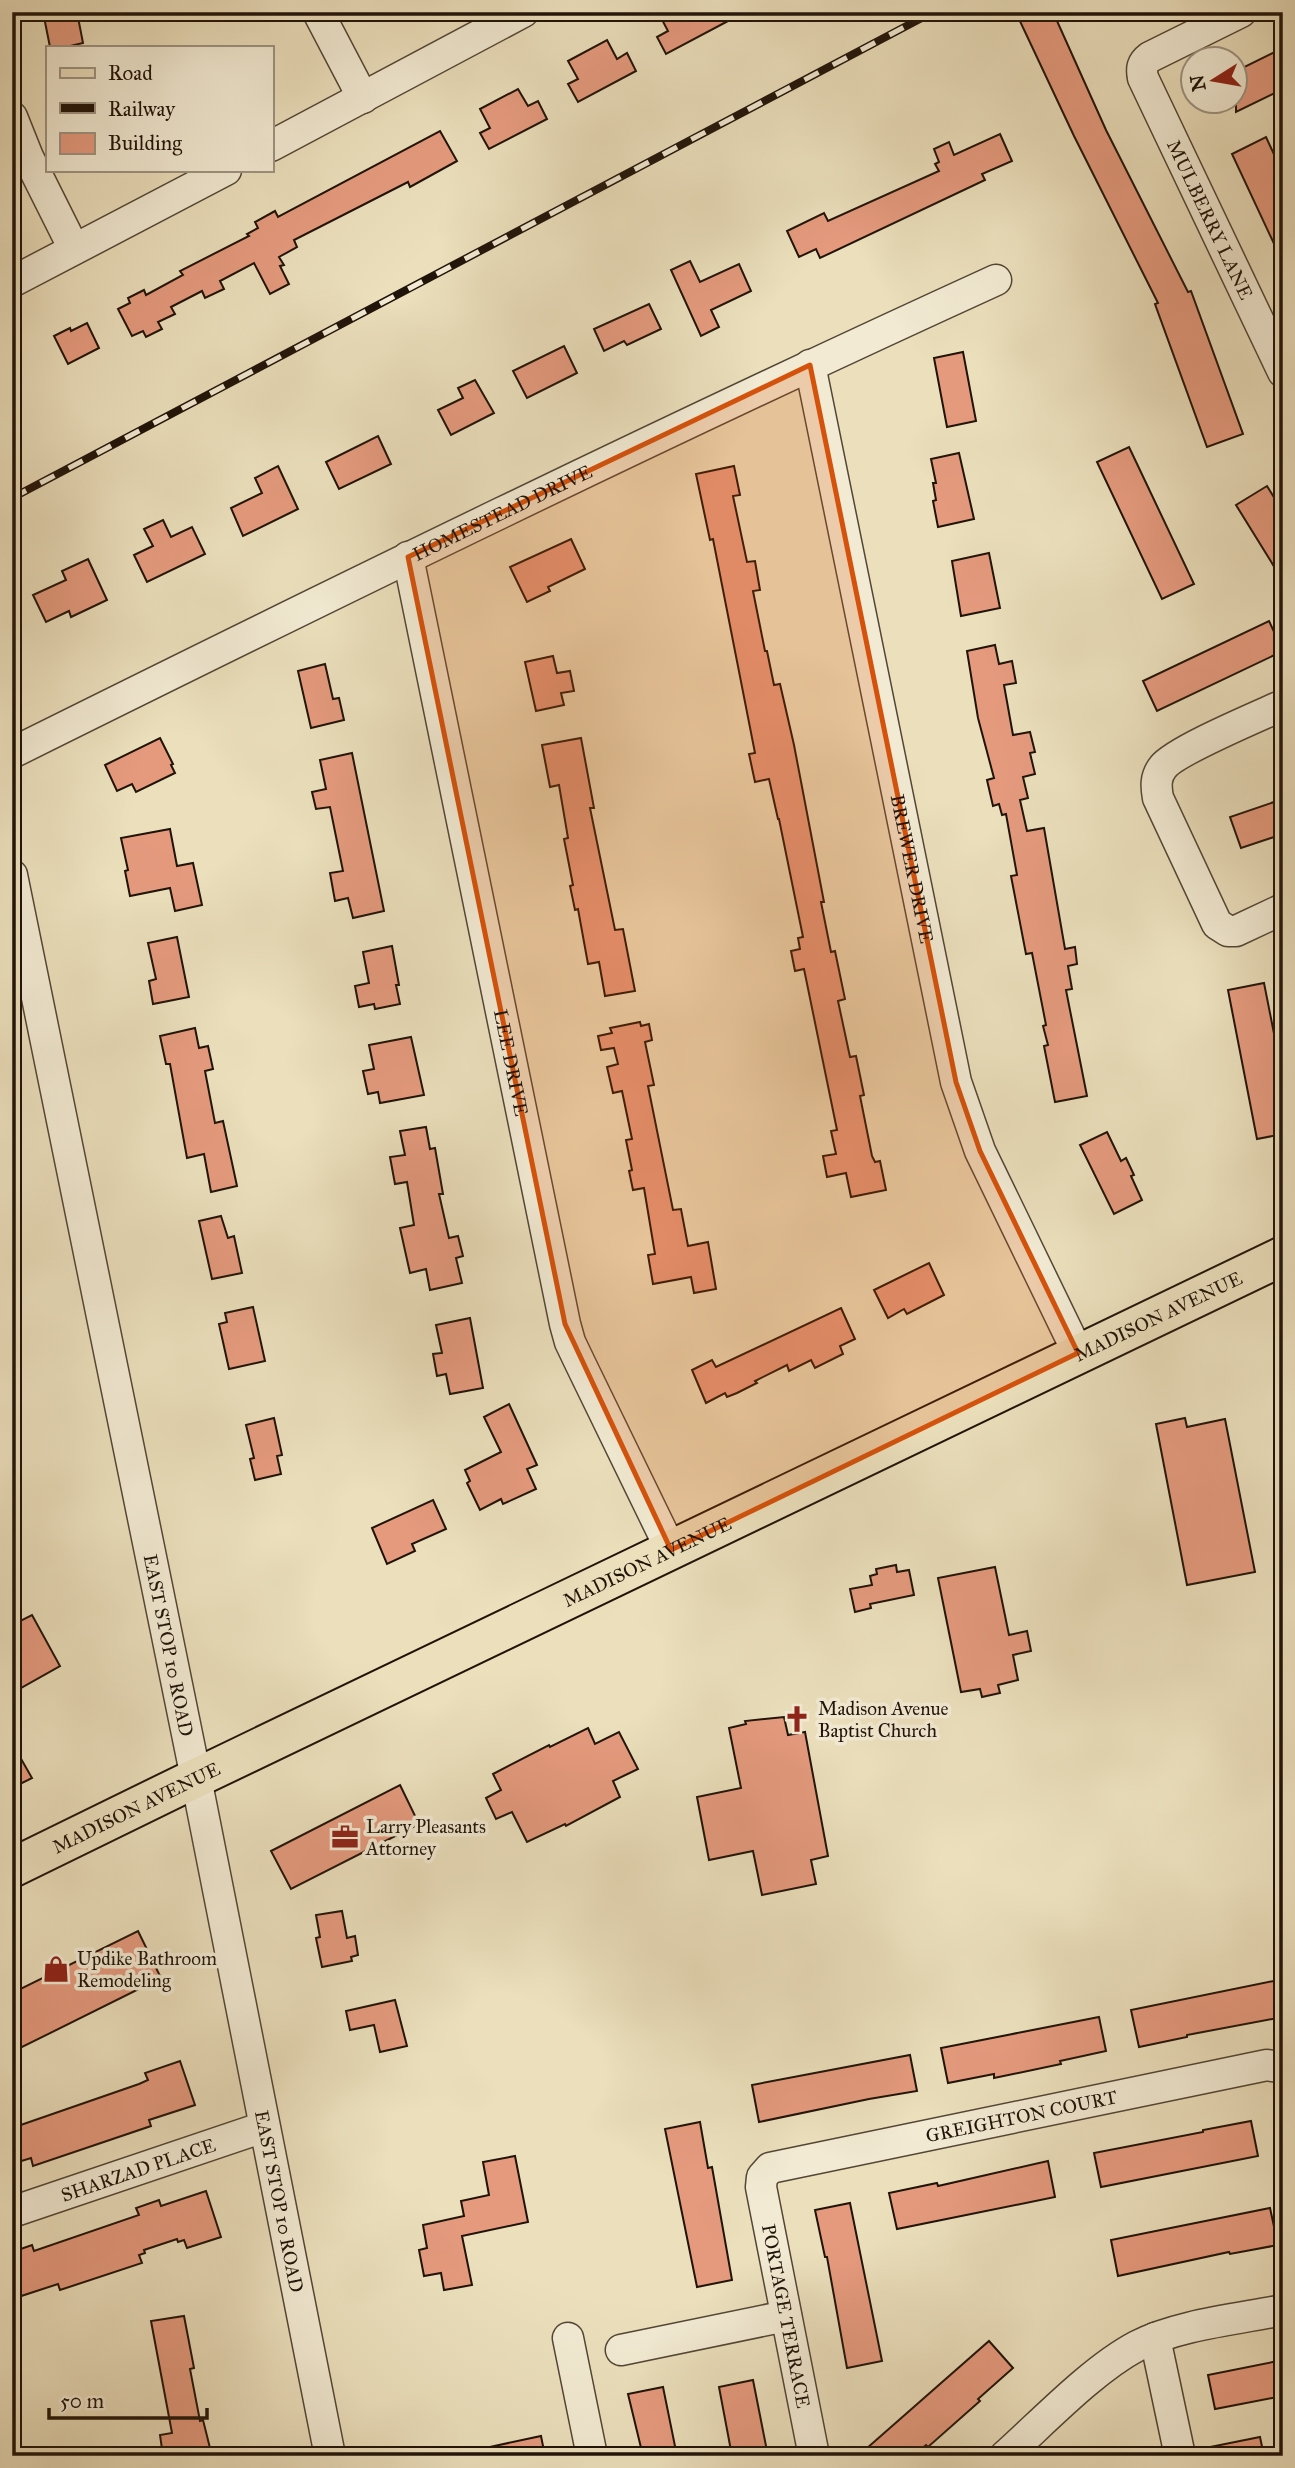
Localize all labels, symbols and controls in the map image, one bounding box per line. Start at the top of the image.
legend [46,46,273,172]
north arrow [1180,46,1250,116]
text: Road [108,60,153,86]
text: N [1185,73,1211,93]
text: Railway [108,96,176,122]
text: Building [108,130,182,156]
street label: MULBERRY LANE [1162,136,1258,303]
street label: HOMESTEAD DRIVE [409,459,596,566]
street label: BREWER DRIVE [886,792,939,946]
street label: LEE DRIVE [489,1007,534,1118]
street label: MADISON AVENUE [1070,1266,1246,1366]
street label: MADISON AVENUE [559,1511,735,1612]
street label: EAST STOP 10 ROAD [139,1552,199,1738]
place label: Madison Avenue Baptist Church [818,1697,949,1742]
church icon: Madison Avenue Baptist Church [782,1704,812,1734]
street label: MADISON AVENUE [48,1757,224,1858]
place label: Larry Pleasants Attorney [365,1815,486,1860]
office icon: Larry Pleasants Attorney [330,1822,360,1852]
place label: Updike Bathroom Remodeling [77,1947,217,1993]
shop icon: Updike Bathroom Remodeling [41,1954,71,1984]
street label: GREIGHTON COURT [924,2085,1119,2147]
street label: EAST STOP 10 ROAD [250,2108,309,2294]
street label: SHARZAD PLACE [58,2133,219,2206]
street label: PORTAGE TERRACE [757,2222,815,2410]
scale bar [49,2377,206,2421]
text: 50 m [60,2388,105,2414]

